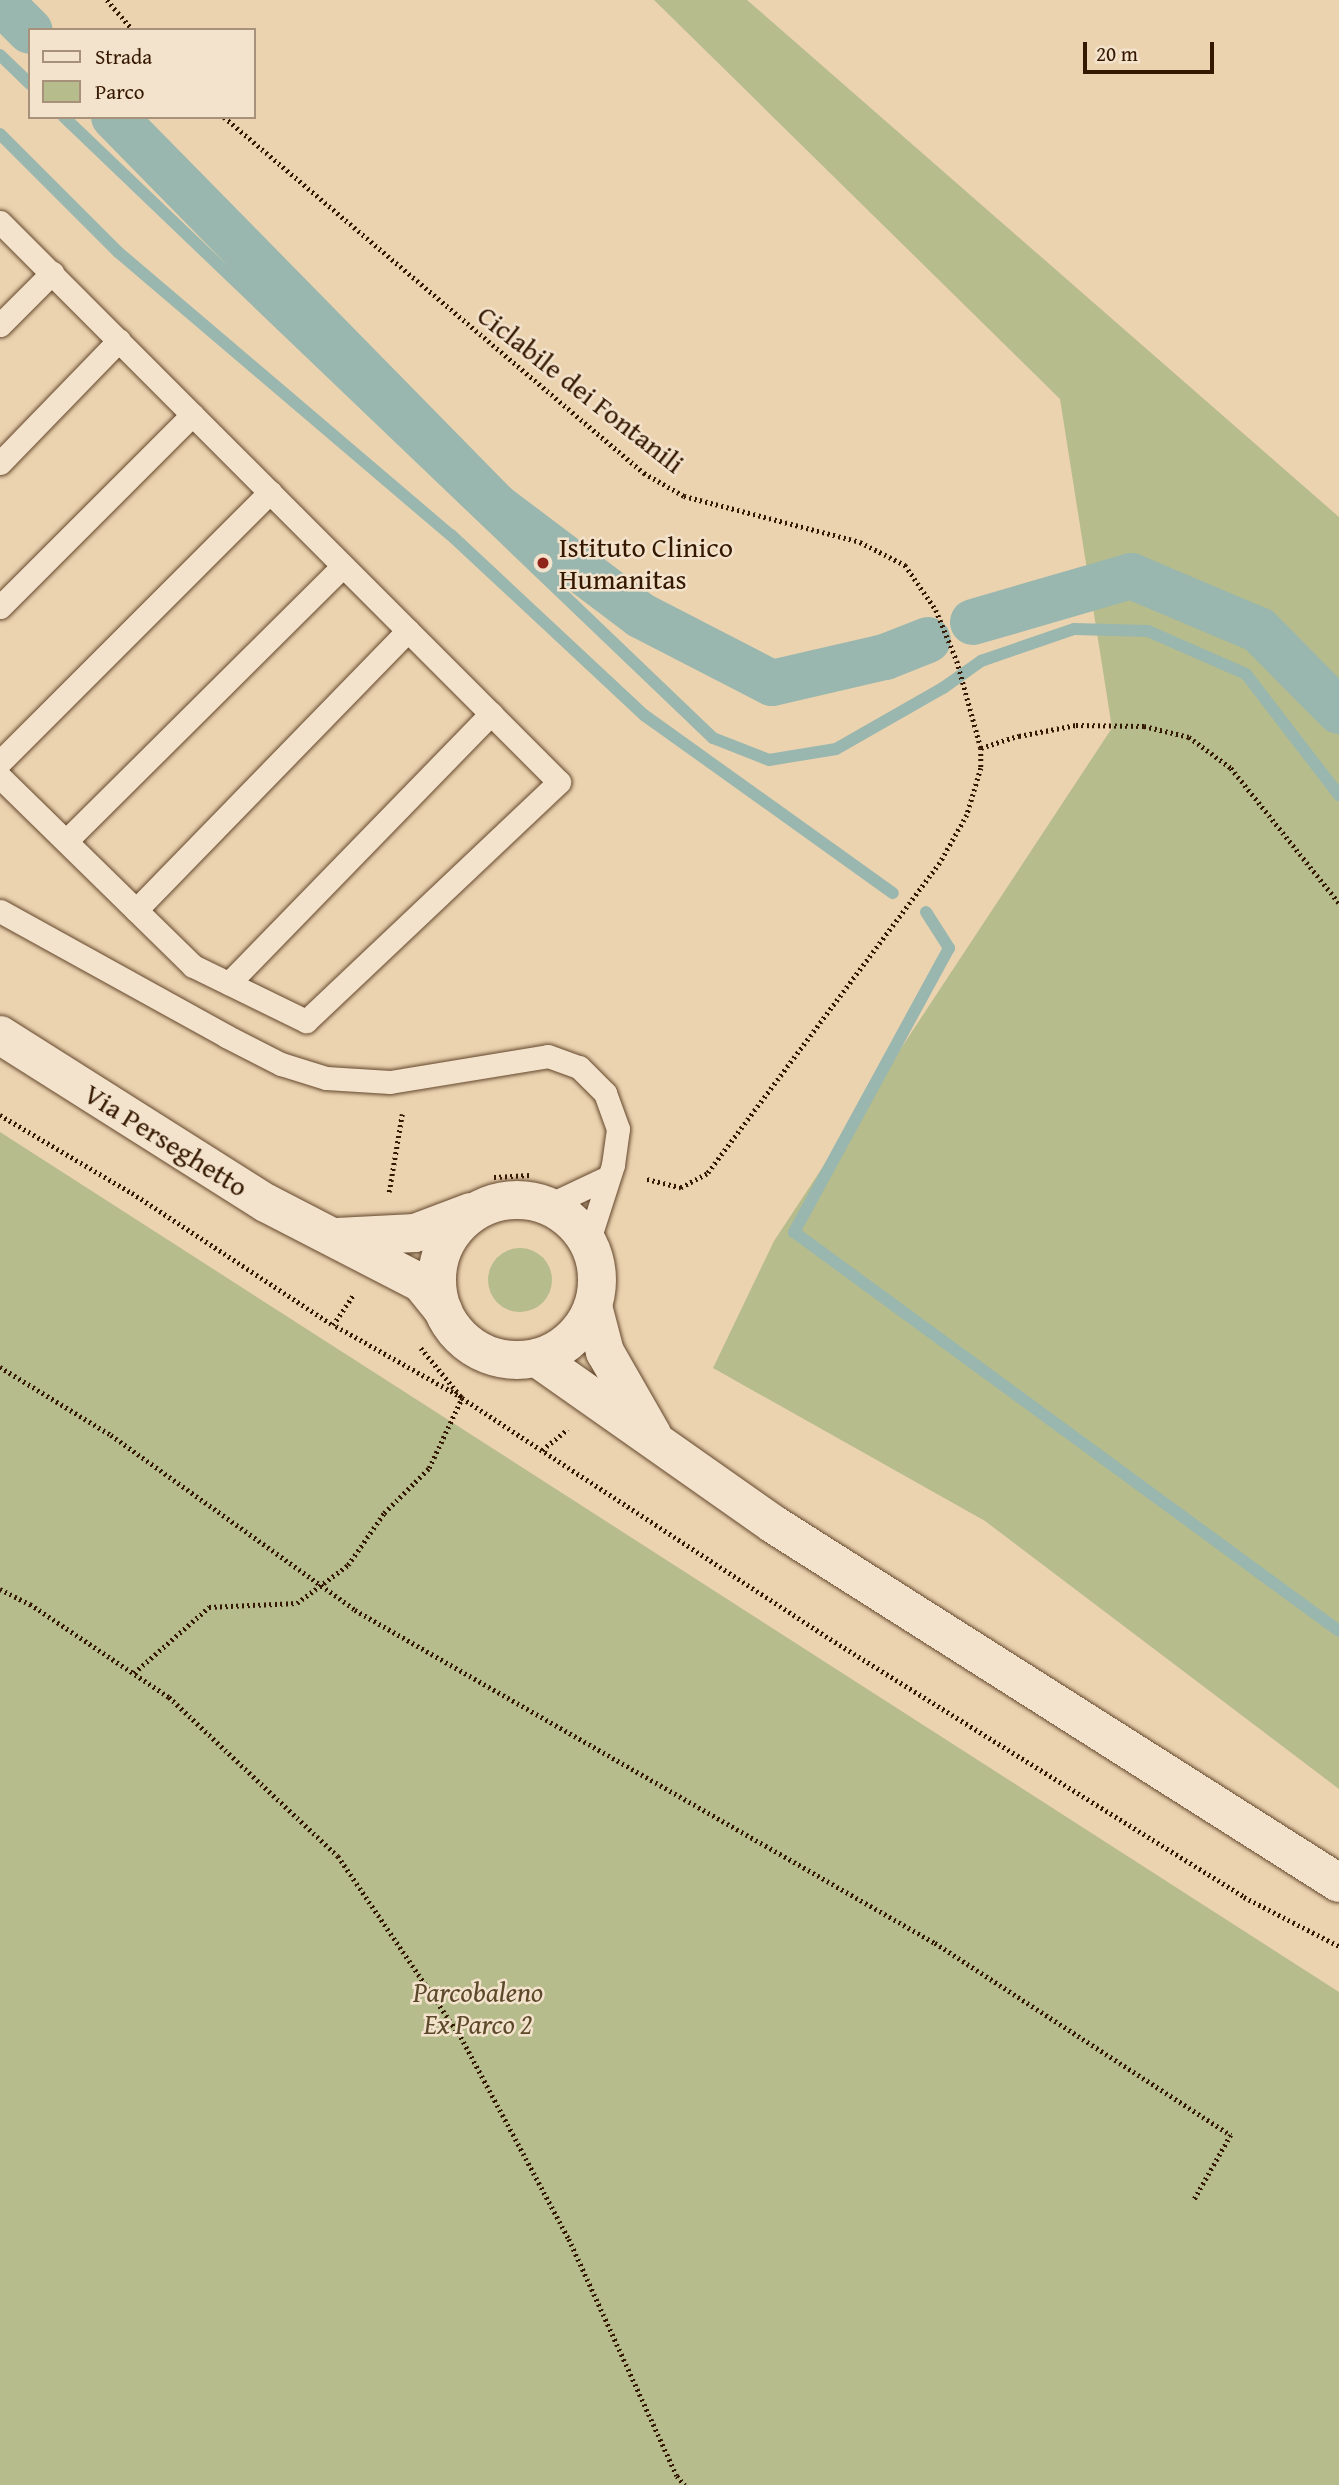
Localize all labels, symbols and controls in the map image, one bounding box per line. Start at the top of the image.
legend [28,28,256,119]
scale bar [1087,28,1218,72]
text: 20 m [1096,38,1138,69]
text: Strada [95,41,152,72]
text: Parco [95,76,145,107]
street label: Ciclabile dei Fontanili [471,298,691,480]
place label: Istituto Clinico Humanitas [559,530,733,596]
marker: Istituto Clinico Humanitas [533,553,553,573]
street label: Via Perseghetto [78,1076,254,1204]
park label: Parcobaleno Ex Parco 2 [413,1975,543,2041]

